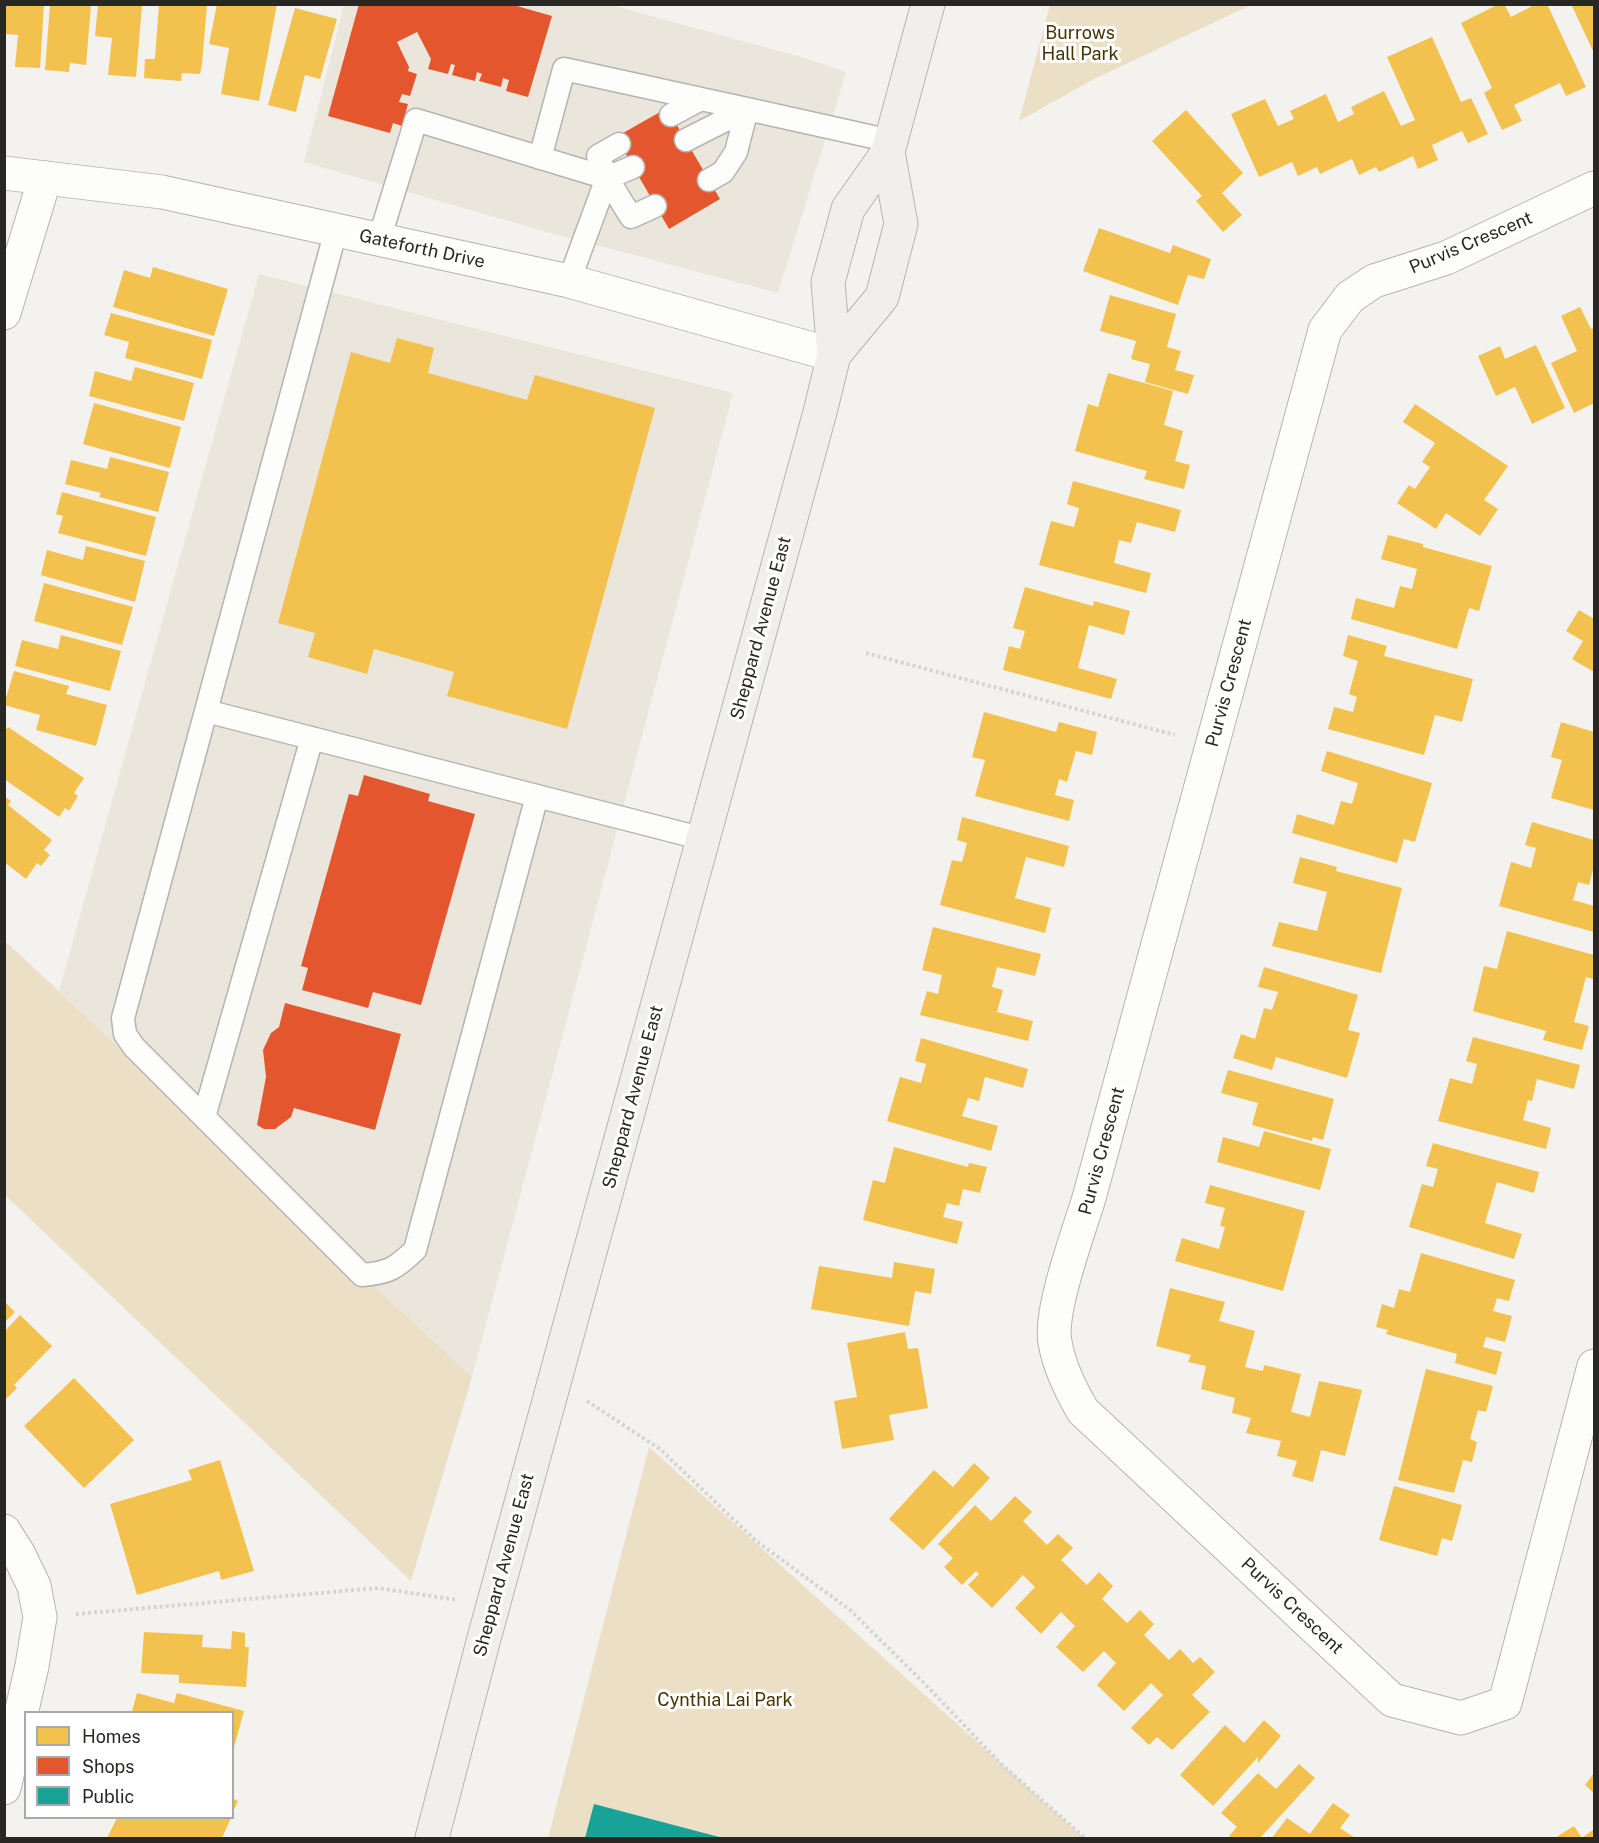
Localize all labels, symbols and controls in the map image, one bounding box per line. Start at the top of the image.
park label: Burrows Hall Park [1041,22,1119,64]
street label: Purvis Crescent [1406,207,1536,279]
street label: Gateforth Drive [357,225,487,273]
street label: Sheppard Avenue East [726,534,796,722]
street label: Purvis Crescent [1202,617,1256,749]
street label: Sheppard Avenue East [598,1003,668,1191]
street label: Purvis Crescent [1075,1085,1129,1217]
street label: Sheppard Avenue East [469,1471,539,1659]
street label: Purvis Crescent [1236,1553,1348,1659]
park label: Cynthia Lai Park [657,1689,793,1711]
legend [24,1711,234,1819]
text: Homes [82,1726,141,1747]
text: Shops [82,1756,134,1777]
text: Public [82,1786,134,1807]

